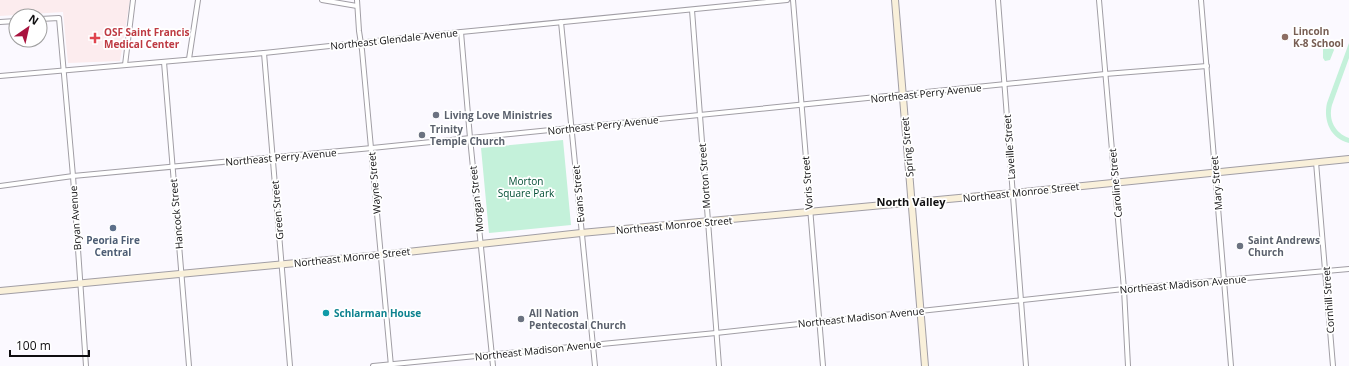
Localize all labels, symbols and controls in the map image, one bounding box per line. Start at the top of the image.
north arrow [8,8,48,48]
text: N [26,11,42,28]
place label: Lincoln K-8 School [1293,24,1344,50]
place label: OSF Saint Francis Medical Center [104,25,189,51]
street label: Northeast Glendale Avenue [330,25,459,53]
marker: OSF Saint Francis Medical Center [89,32,101,44]
marker: Lincoln K-8 School [1280,32,1290,42]
street label: Northeast Perry Avenue [870,80,983,106]
place label: Living Love Ministries [444,108,552,122]
marker: Living Love Ministries [431,110,441,120]
street label: Northeast Perry Avenue [547,112,660,138]
street label: Laveille Street [1000,114,1018,180]
street label: Spring Street [897,116,917,178]
place label: Trinity Temple Church [430,122,505,148]
marker: Trinity Temple Church [417,130,427,140]
street label: Morton Street [695,142,713,209]
street label: Northeast Perry Avenue [225,145,338,169]
street label: Caroline Street [1105,147,1125,218]
street label: Wayne Street [364,151,384,215]
street label: Voris Street [798,155,816,210]
street label: Mary Street [1207,155,1225,211]
street label: Evans Street [568,164,587,223]
street label: Morgan Street [466,165,486,233]
park label: Morton Square Park [498,174,555,200]
street label: Hancock Street [166,178,186,250]
street label: Green Street [267,179,287,240]
street label: Northeast Monroe Street [962,179,1080,205]
street label: Bryan Avenue [66,185,84,251]
district label: North Valley [877,194,946,209]
street label: Northeast Monroe Street [615,213,733,237]
marker: Peoria Fire Central [108,223,118,233]
place label: Peoria Fire Central [86,233,140,259]
place label: Saint Andrews Church [1248,233,1320,259]
marker: Saint Andrews Church [1235,241,1245,251]
street label: Northeast Monroe Street [293,244,411,270]
street label: Cornhill Street [1319,266,1337,334]
street label: Northeast Madison Avenue [1119,271,1247,297]
street label: Northeast Madison Avenue [797,303,925,331]
place label: Schlarman House [334,306,421,320]
place label: All Nation Pentecostal Church [529,306,626,332]
marker: Schlarman House [321,308,331,318]
marker: All Nation Pentecostal Church [516,314,526,324]
scale bar [10,332,89,358]
street label: Northeast Madison Avenue [474,336,602,364]
text: 100 m [16,337,51,354]

